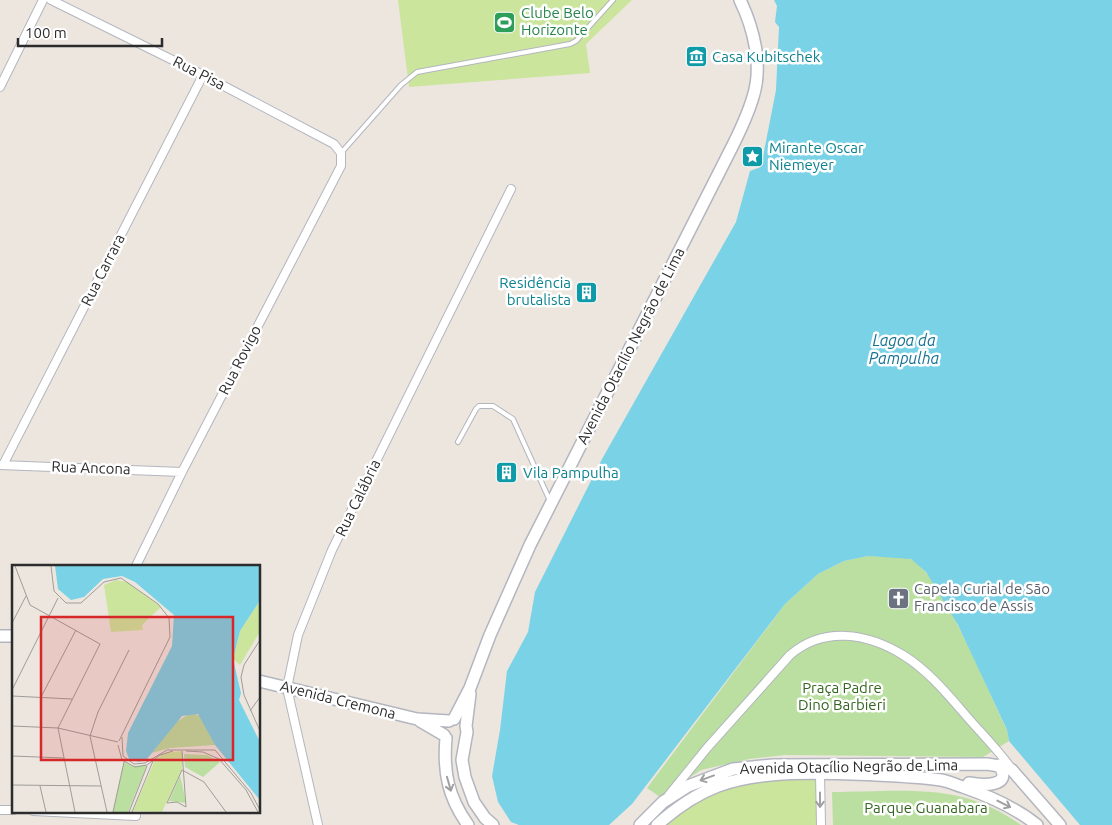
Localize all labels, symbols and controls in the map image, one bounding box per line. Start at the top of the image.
place label: Clube Belo Horizonte [521,4,594,38]
sports icon: Clube Belo Horizonte [493,10,517,34]
scale bar [18,15,161,47]
text: 100 m [25,24,67,41]
museum icon: Casa Kubitschek [684,45,708,69]
place label: Casa Kubitschek [712,48,821,65]
street label: Rua Pisa [170,52,228,93]
place label: Mirante Oscar Niemeyer [769,139,864,173]
place icon: Mirante Oscar Niemeyer [741,145,765,169]
street label: Rua Carrara [77,231,128,309]
street label: Avenida Otacílio Negrão de Lima [573,245,688,447]
place label: Residência brutalista [499,274,571,308]
building icon: Residência brutalista [575,280,599,304]
street label: Rua Rovigo [215,322,264,397]
water label: Lagoa da Pampulha [869,331,940,367]
street label: Rua Calábria [332,457,383,539]
street label: Rua Ancona [51,458,131,477]
building icon: Vila Pampulha [495,461,519,485]
place label: Vila Pampulha [523,464,619,481]
inset map [12,565,260,812]
place label: Capela Curial de São Francisco de Assis [914,580,1050,614]
church icon: Capela Curial de São Francisco de Assis [886,586,910,610]
street label: Avenida Cremona [279,677,398,722]
park label: Praça Padre Dino Barbieri [798,679,886,713]
street label: Avenida Otacílio Negrão de Lima [740,756,958,777]
one-way arrow [700,774,715,783]
one-way arrow [444,775,454,791]
one-way arrow [815,791,825,807]
park label: Parque Guanabara [864,799,988,816]
one-way arrow [996,800,1011,809]

